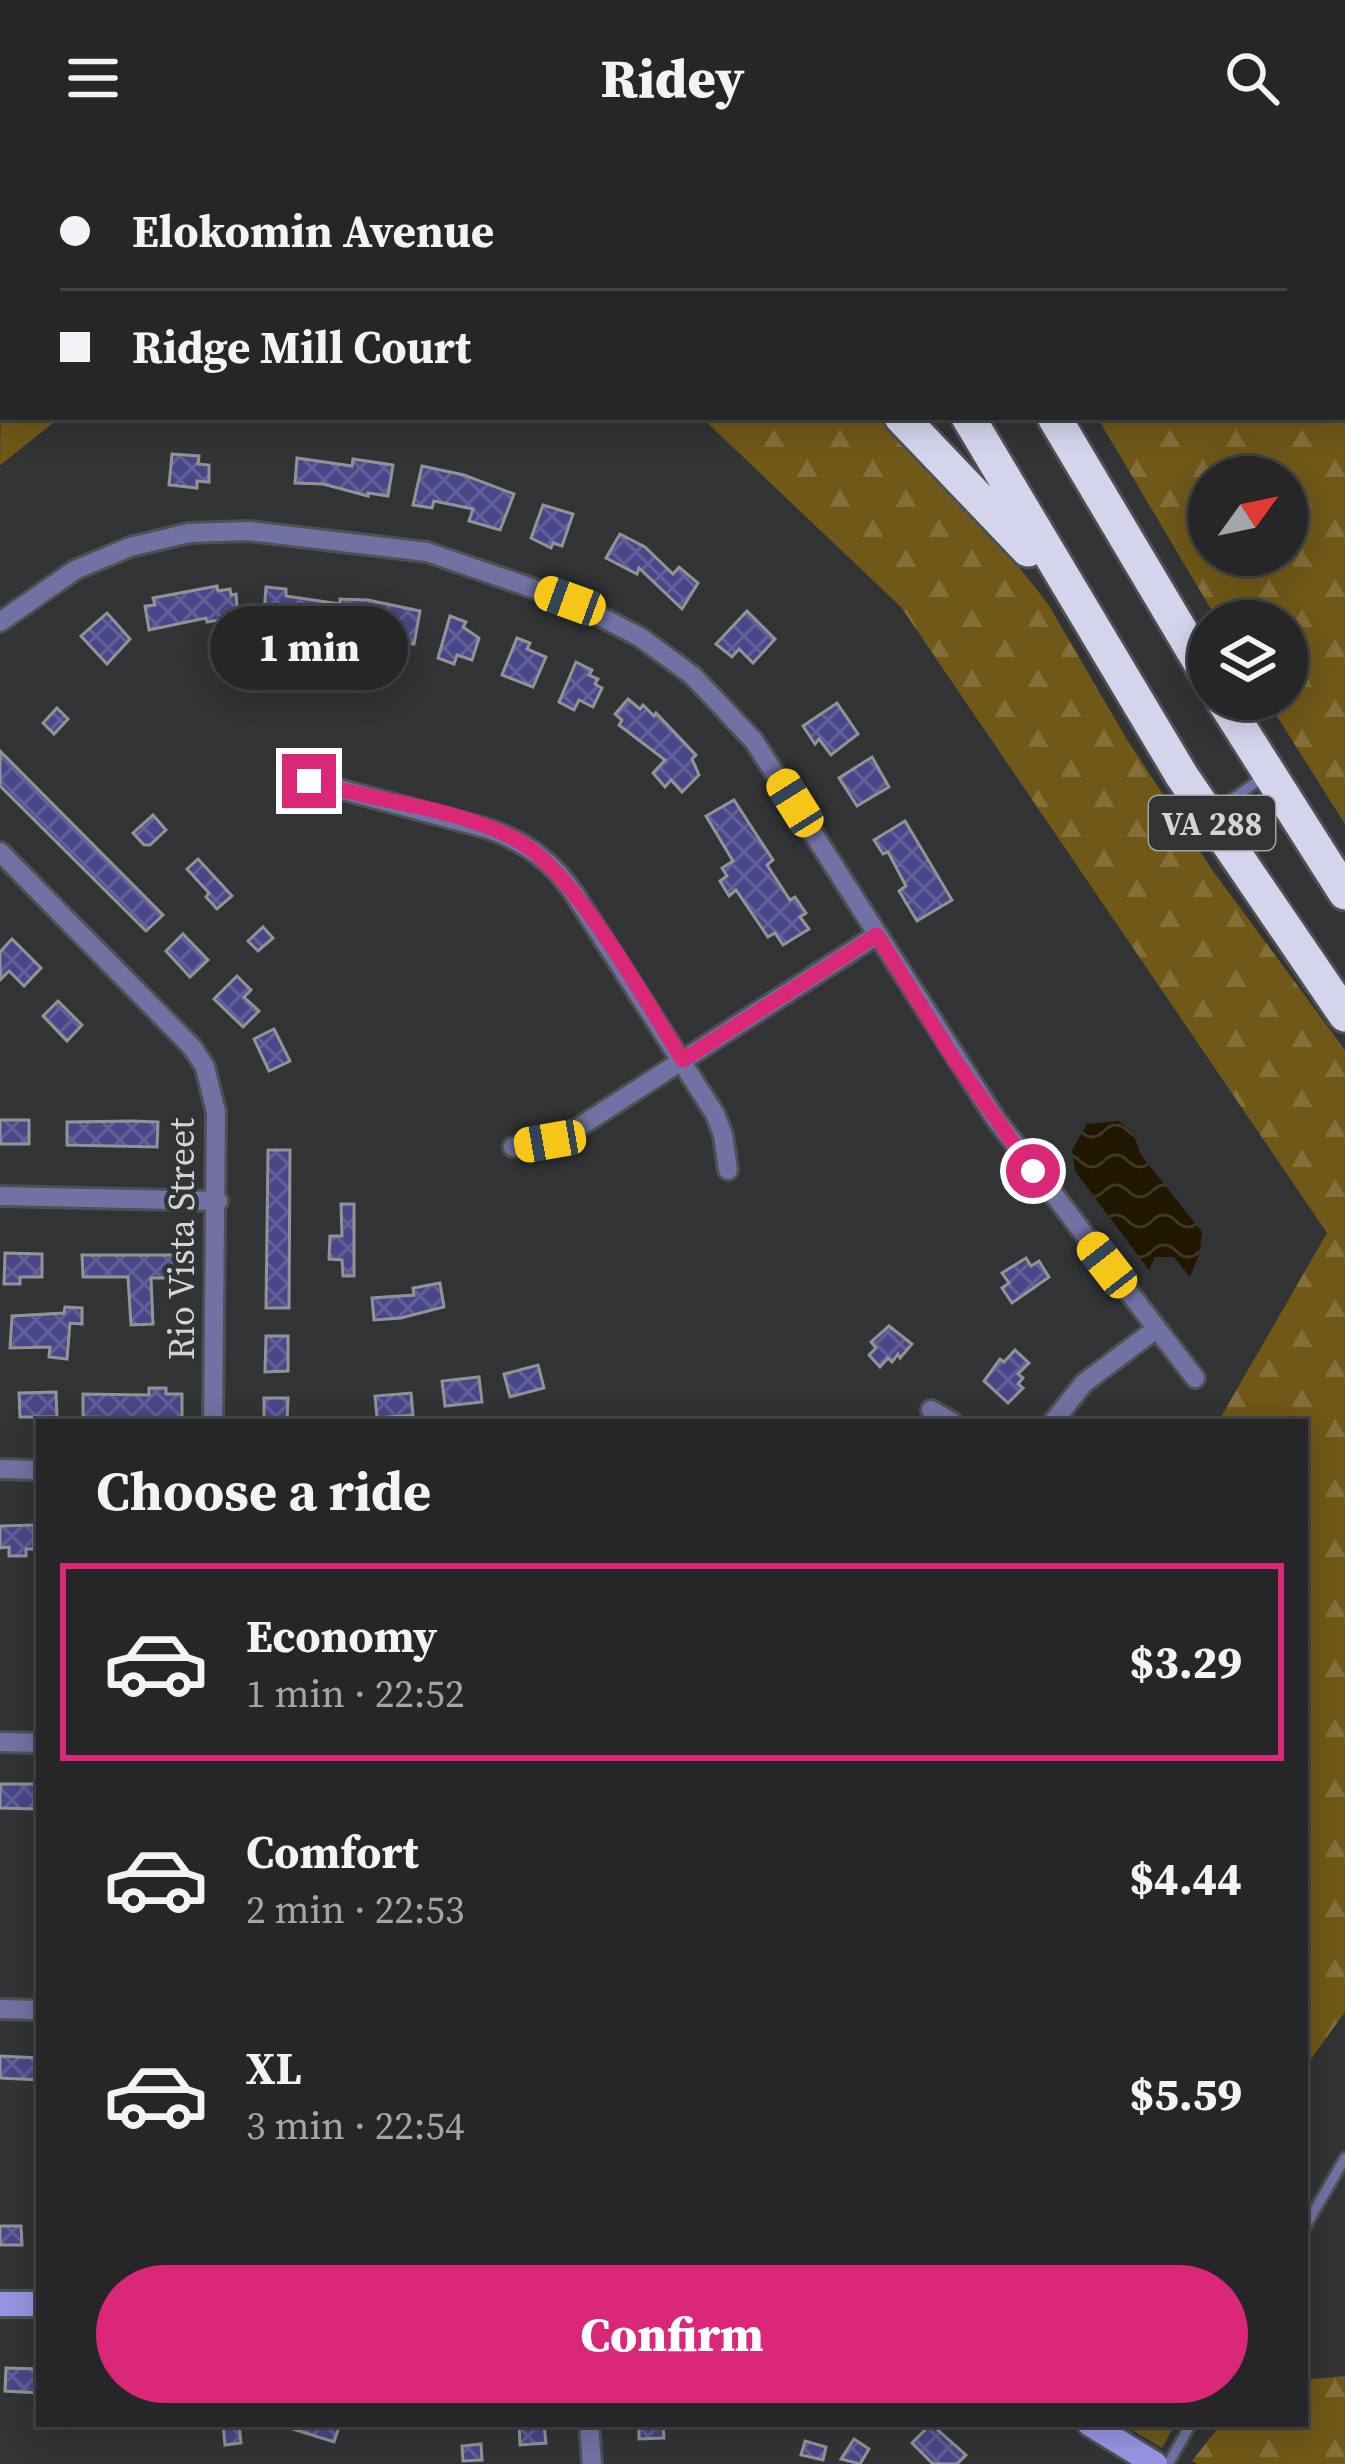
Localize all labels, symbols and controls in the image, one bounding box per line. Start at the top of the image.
text: Ridey [601,41,744,115]
icon: menu [60,45,126,111]
icon: search [1219,45,1285,111]
text: Elokomin Avenue [132,200,494,262]
text: Ridge Mill Court [132,316,471,378]
north arrow [1188,456,1308,576]
map controls [1188,456,1308,720]
car [530,572,610,630]
button: layers [1188,600,1308,720]
callout: 1 min [210,607,408,691]
text: 1 min [258,621,360,674]
route end [282,754,336,808]
car [761,763,829,843]
road number: VA 288 [1149,796,1275,850]
car [511,1117,589,1165]
street label: Rio Vista Street [157,1118,206,1360]
route start [1006,1144,1060,1198]
car [1071,1226,1143,1304]
text: Choose a ride [96,1454,431,1528]
text: Economy [246,1605,437,1667]
icon: car [102,1608,210,1716]
text: $3.29 [1129,1631,1242,1693]
text: 1 min · 22:52 [246,1667,465,1720]
text: Comfort [246,1821,419,1883]
icon: car [102,1824,210,1932]
text: $4.44 [1129,1847,1242,1909]
text: 2 min · 22:53 [246,1883,465,1936]
text: XL [246,2037,302,2099]
icon: car [102,2040,210,2148]
text: $5.59 [1129,2063,1242,2125]
text: 3 min · 22:54 [246,2099,465,2152]
button: Confirm [96,2265,1248,2403]

